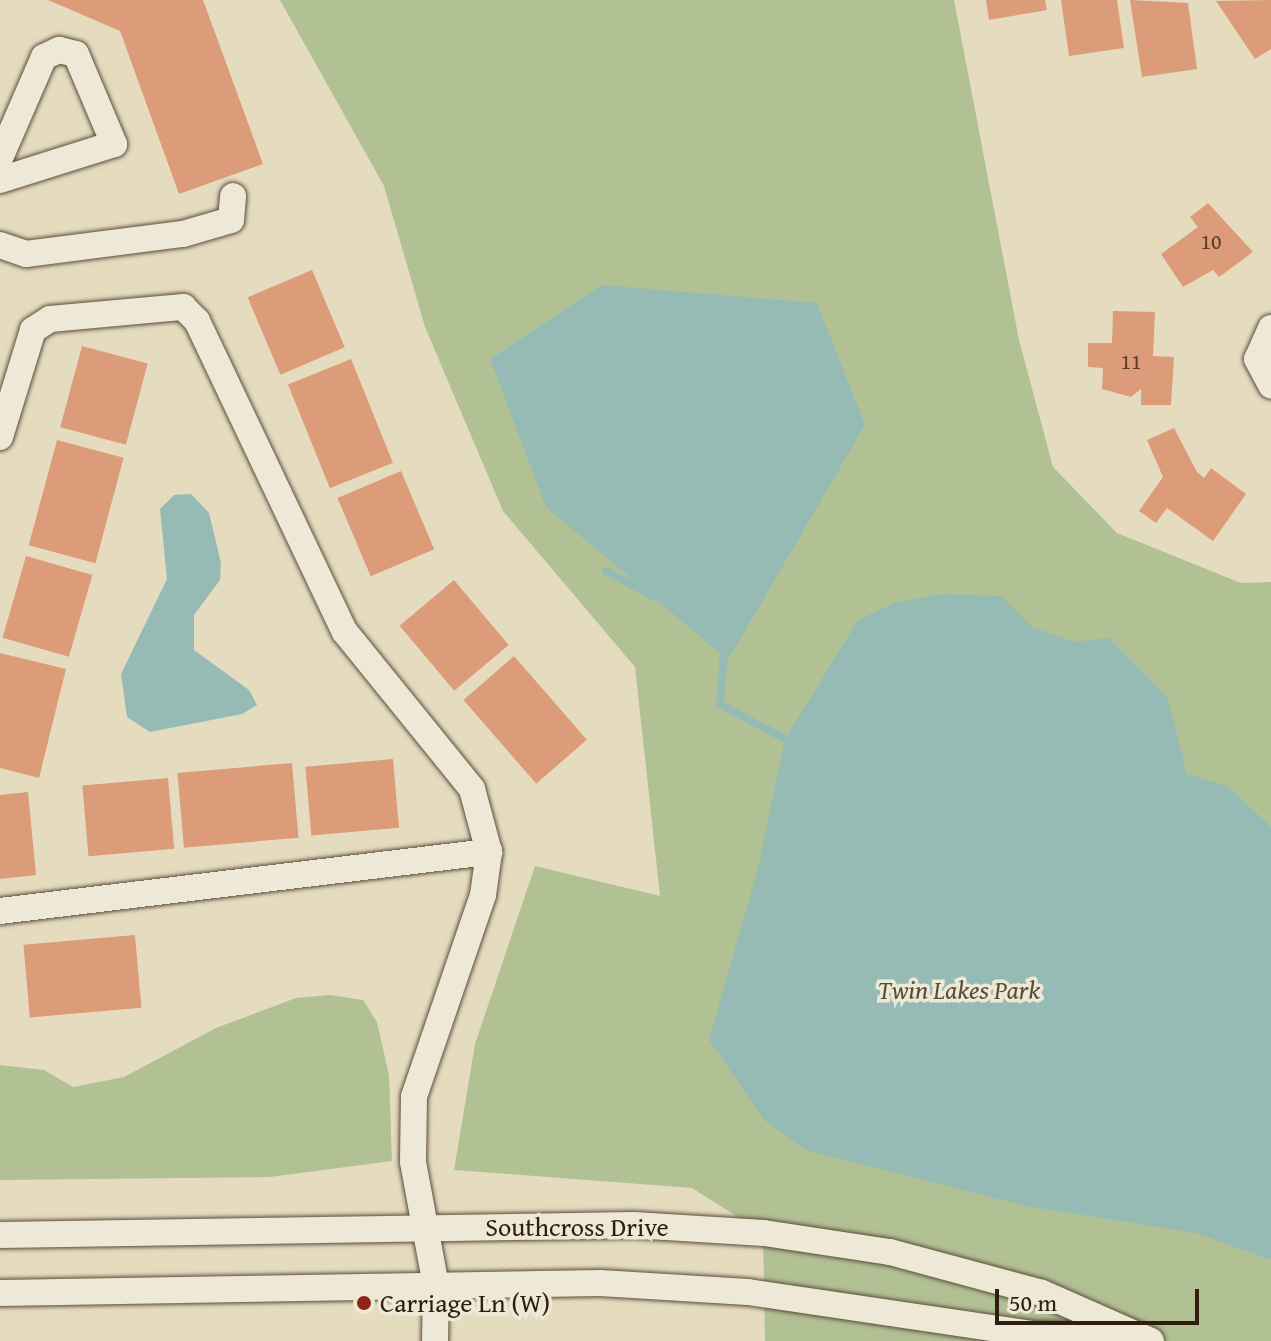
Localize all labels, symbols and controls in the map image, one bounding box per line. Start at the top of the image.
house number: 10 [1200,229,1222,255]
house number: 11 [1120,349,1142,375]
park label: Twin Lakes Park [878,974,1040,1006]
street label: Southcross Drive [485,1211,669,1243]
scale bar [999,1273,1203,1323]
text: 50 m [1009,1285,1057,1320]
place label: Carriage Ln (W) [380,1287,550,1319]
marker: Carriage Ln (W) [355,1294,373,1312]

